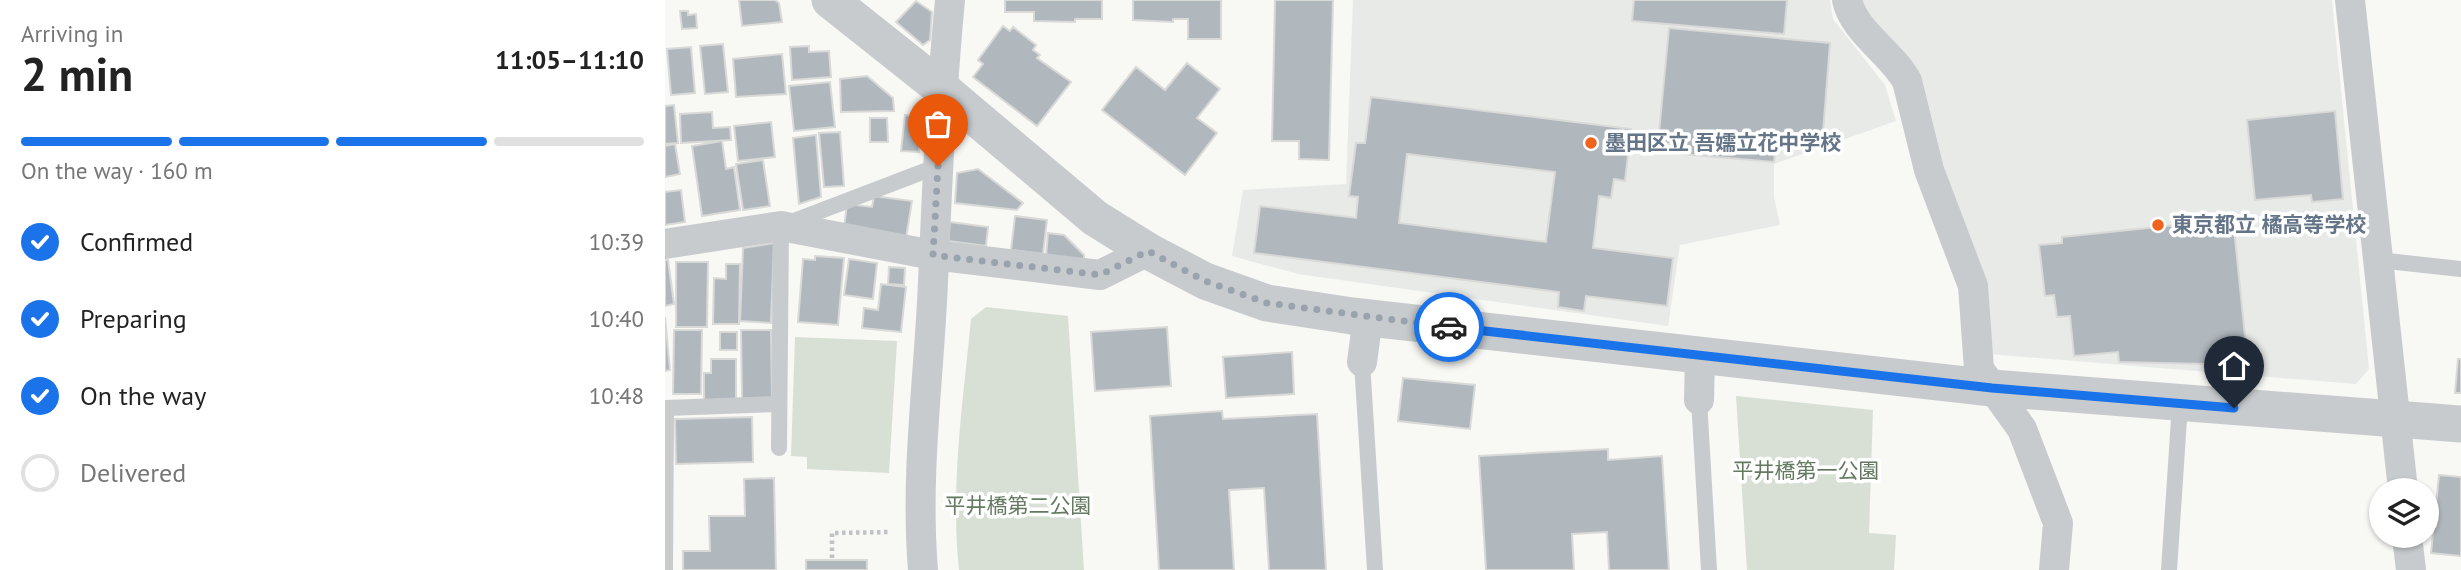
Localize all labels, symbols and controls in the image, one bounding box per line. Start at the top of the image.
text: Arriving in [21,19,123,48]
text: 11:05–11:10 [495,43,644,76]
text: 2 min [21,44,133,104]
pin [908,94,968,166]
icon: bag [919,105,957,143]
place label: 墨田区立 吾嬬立花中学校 [1605,129,1841,156]
marker: 墨田区立 吾嬬立花中学校 [1583,135,1599,151]
text: On the way · 160 m [21,156,213,185]
place label: 東京都立 橘高等学校 [2172,211,2366,238]
marker: 東京都立 橘高等学校 [2150,217,2166,233]
icon: check [21,223,59,261]
text: Confirmed [80,225,193,258]
text: 10:39 [589,227,644,256]
courier [1414,292,1484,362]
icon: check [21,300,59,338]
text: Preparing [80,302,187,335]
text: 10:40 [589,304,644,333]
icon: car [1430,308,1468,346]
pin [2204,336,2264,408]
icon: home [2215,347,2253,385]
icon: check [21,377,59,415]
text: On the way [80,379,206,412]
text: 10:48 [589,381,644,410]
text: Delivered [80,456,186,489]
park label: 平井橋第一公園 [1733,457,1880,484]
map controls [2369,478,2439,548]
button: layers [2369,478,2439,548]
park label: 平井橋第二公園 [945,492,1092,519]

